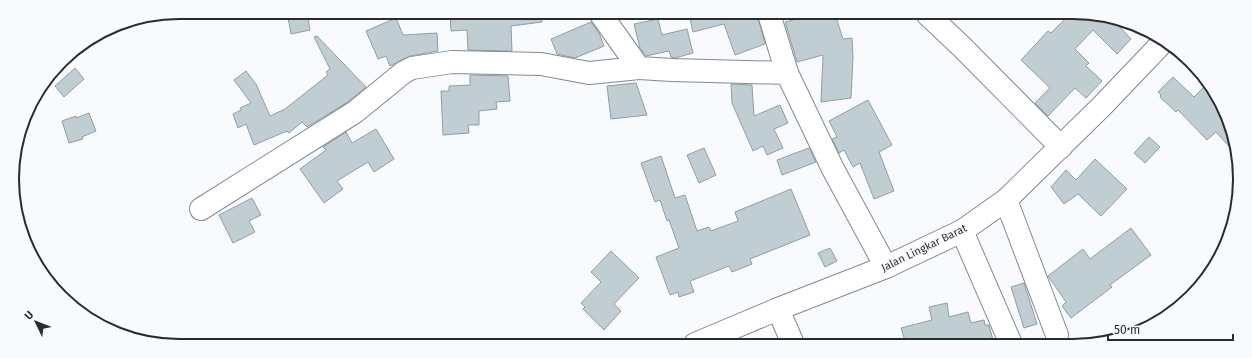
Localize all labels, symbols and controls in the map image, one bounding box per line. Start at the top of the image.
street label: Jalan Lingkar Barat [879,222,969,274]
north arrow [16,302,56,342]
text: U [22,308,36,323]
scale bar [1108,316,1233,342]
text: 50 m [1114,323,1140,337]

